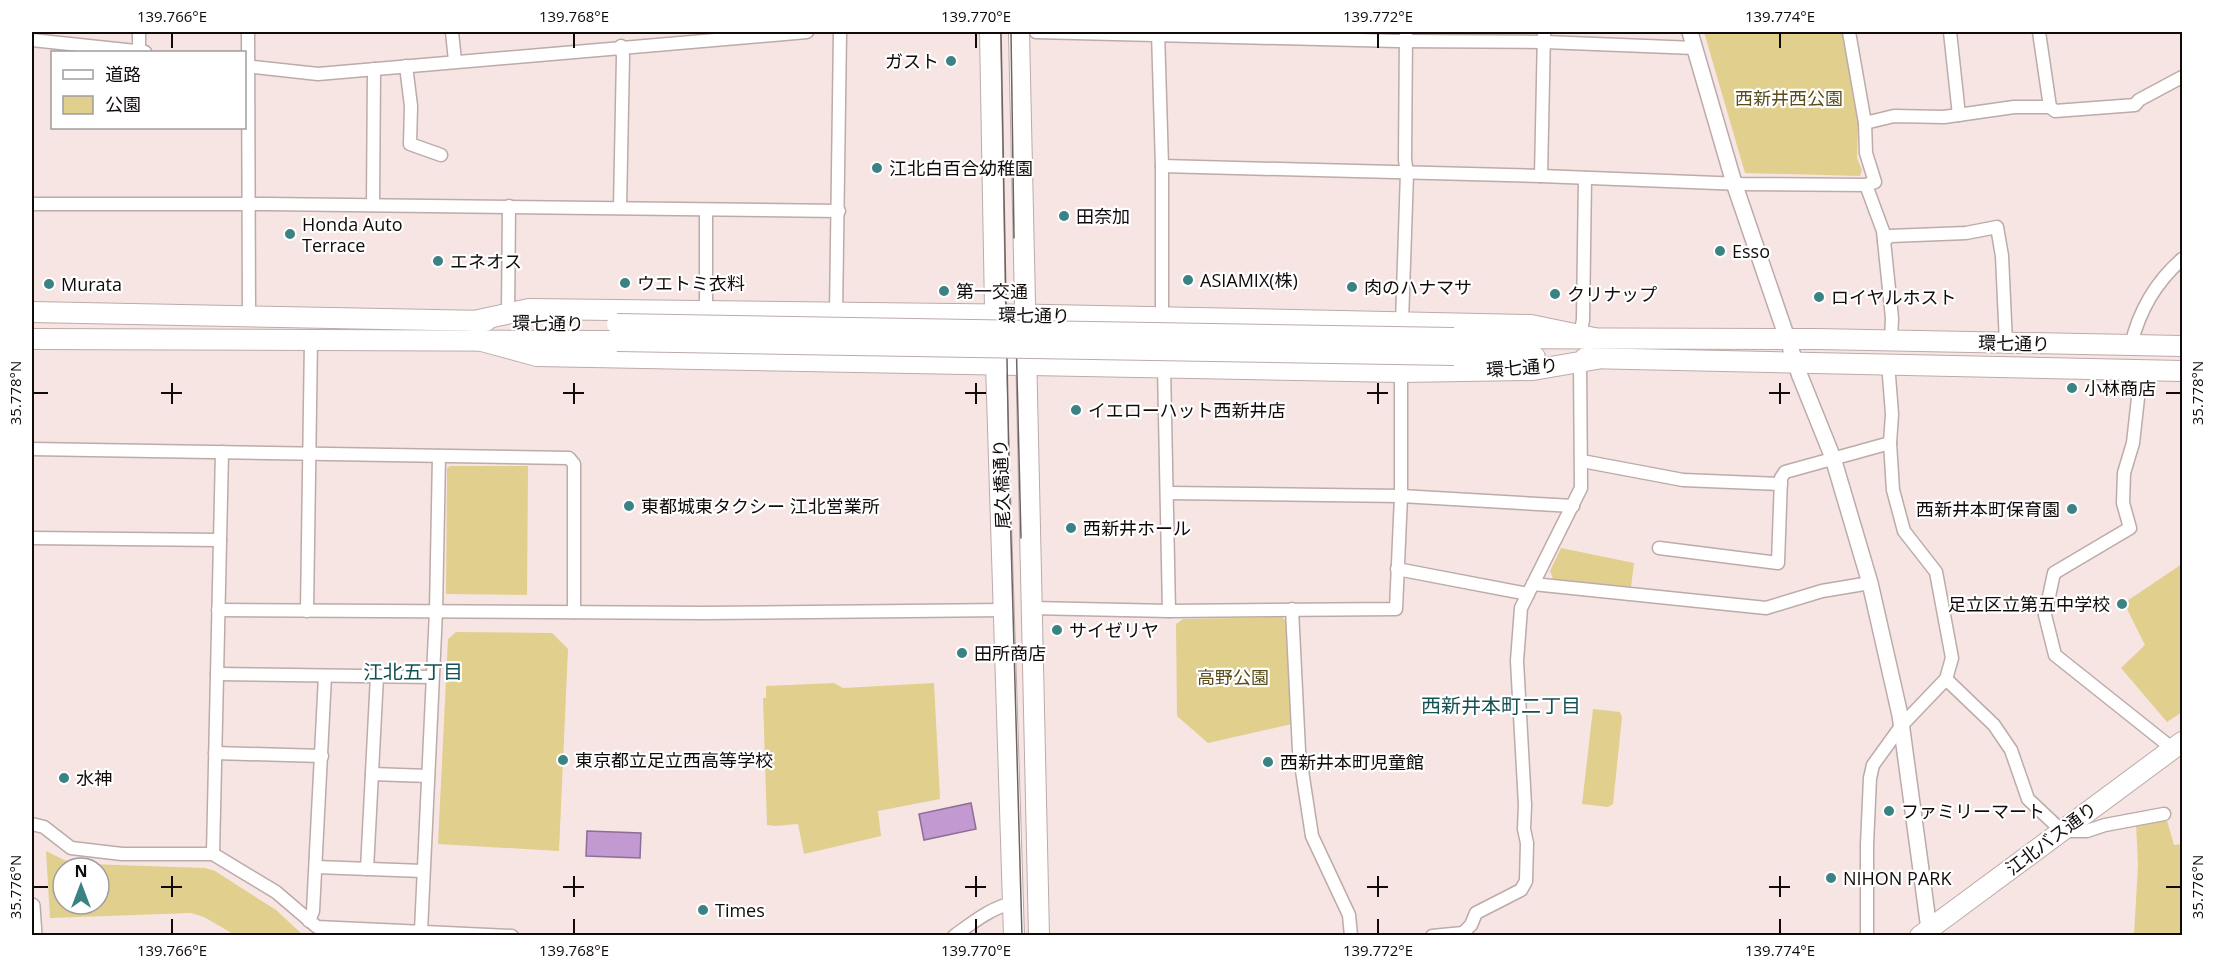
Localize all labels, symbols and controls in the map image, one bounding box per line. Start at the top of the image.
text: 139.766°E [137,6,207,26]
text: 139.768°E [539,6,609,26]
text: 139.770°E [941,6,1011,26]
text: 139.772°E [1343,6,1413,26]
text: 139.774°E [1745,6,1815,26]
place label: ガスト [885,49,939,73]
legend [51,51,246,129]
marker: ガスト [944,54,958,68]
text: 道路 [105,62,141,86]
park label: 西新井西公園 [1735,86,1843,110]
text: 公園 [105,92,141,116]
place label: 江北白百合幼稚園 [889,156,1033,180]
marker: 江北白百合幼稚園 [870,161,884,175]
place label: 田奈加 [1076,204,1130,228]
marker: 田奈加 [1057,209,1071,223]
place label: Honda Auto Terrace [302,212,403,257]
marker: Honda Auto Terrace [283,227,297,241]
place label: Esso [1732,239,1770,263]
marker: Esso [1713,244,1727,258]
place label: エネオス [450,249,522,273]
marker: エネオス [431,254,445,268]
place label: ASIAMIX(株) [1200,268,1298,292]
place label: ウエトミ衣料 [637,271,745,295]
place label: Murata [61,272,122,296]
marker: ASIAMIX(株) [1181,273,1195,287]
place label: 肉のハナマサ [1364,275,1472,299]
marker: ウエトミ衣料 [618,276,632,290]
marker: Murata [42,277,56,291]
place label: 第一交通 [956,279,1028,303]
marker: 肉のハナマサ [1345,280,1359,294]
place label: クリナップ [1567,282,1657,306]
marker: 第一交通 [937,284,951,298]
place label: ロイヤルホスト [1831,285,1956,309]
marker: クリナップ [1548,287,1562,301]
marker: ロイヤルホスト [1812,290,1826,304]
street label: 環七通り [998,302,1070,328]
street label: 環七通り [512,310,584,336]
street label: 環七通り [1978,330,2050,356]
street label: 環七通り [1485,353,1559,381]
text: 35.778°N [5,361,25,425]
text: 35.778°N [2187,361,2207,425]
place label: 小林商店 [2084,376,2156,400]
marker: 小林商店 [2065,381,2079,395]
place label: イエローハット西新井店 [1088,398,1285,422]
marker: イエローハット西新井店 [1069,403,1083,417]
street label: 尾久橋通り [987,439,1015,529]
place label: 東都城東タクシー 江北営業所 [641,494,880,518]
place label: 西新井本町保育園 [1916,497,2060,521]
marker: 東都城東タクシー 江北営業所 [622,499,636,513]
marker: 西新井本町保育園 [2065,502,2079,516]
place label: 西新井ホール [1083,516,1191,540]
marker: 西新井ホール [1064,521,1078,535]
place label: 足立区立第五中学校 [1948,592,2110,616]
marker: 足立区立第五中学校 [2115,597,2129,611]
place label: サイゼリヤ [1069,618,1159,642]
marker: サイゼリヤ [1050,623,1064,637]
place label: 田所商店 [974,641,1046,665]
marker: 田所商店 [955,646,969,660]
district label: 江北五丁目 [363,658,463,685]
park label: 高野公園 [1197,665,1269,689]
district label: 西新井本町二丁目 [1421,692,1581,719]
place label: 東京都立足立西高等学校 [575,748,773,772]
place label: 西新井本町児童館 [1280,750,1424,774]
marker: 東京都立足立西高等学校 [556,753,570,767]
marker: 西新井本町児童館 [1261,755,1275,769]
place label: 水神 [76,766,112,790]
marker: 水神 [57,771,71,785]
street label: 江北バス通り [2001,796,2101,880]
place label: ファミリーマート [1901,799,2045,823]
marker: ファミリーマート [1882,804,1896,818]
text: 35.776°N [5,855,25,919]
text: 35.776°N [2187,855,2207,919]
north arrow [51,856,111,916]
text: N [74,860,88,882]
place label: NIHON PARK [1843,866,1952,890]
marker: NIHON PARK [1824,871,1838,885]
place label: Times [715,898,765,922]
marker: Times [696,903,710,917]
text: 139.766°E [137,940,207,960]
text: 139.768°E [539,940,609,960]
text: 139.770°E [941,940,1011,960]
text: 139.772°E [1343,940,1413,960]
text: 139.774°E [1745,940,1815,960]

